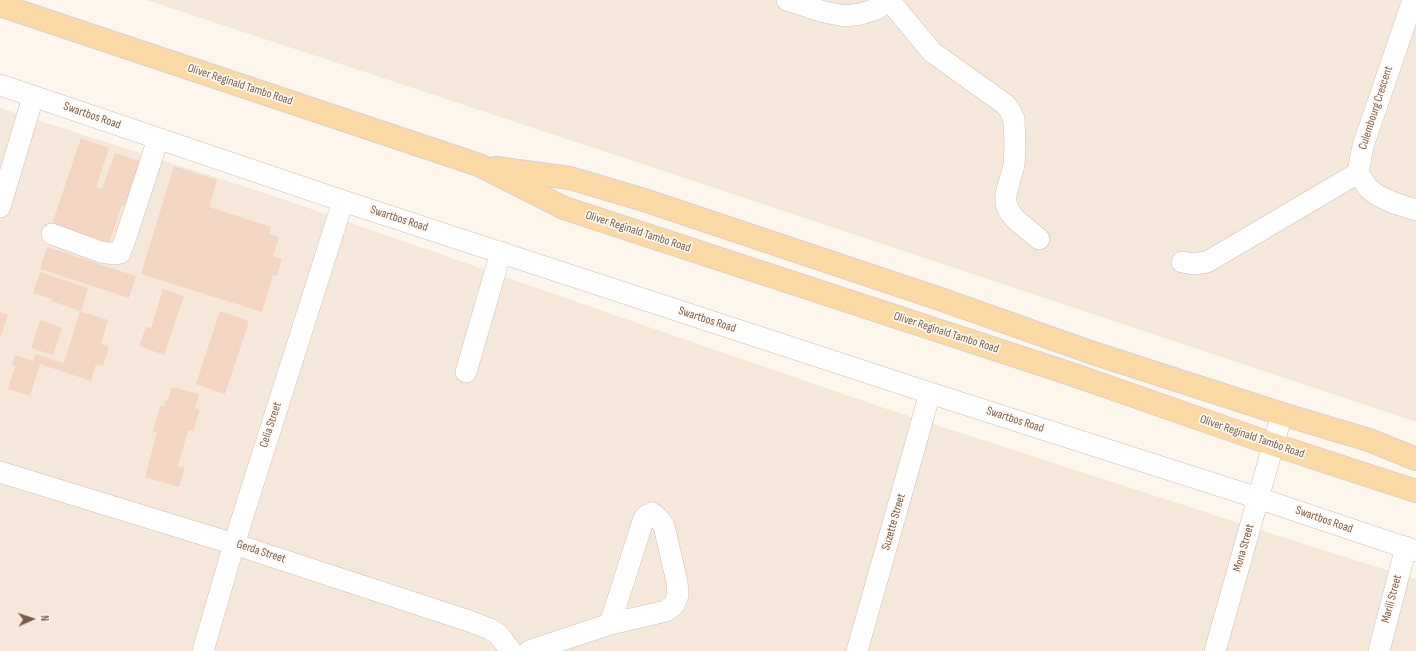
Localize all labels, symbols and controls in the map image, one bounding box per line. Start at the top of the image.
street label: Oliver Reginald Tambo Road [186,61,294,109]
street label: Culembourg Crescent [1356,64,1396,152]
street label: Swartbos Road [61,99,123,133]
street label: Swartbos Road [368,203,430,235]
street label: Oliver Reginald Tambo Road [584,208,692,256]
street label: Swartbos Road [676,304,738,336]
street label: Oliver Reginald Tambo Road [892,309,1000,357]
street label: Celia Street [257,400,285,450]
street label: Swartbos Road [984,404,1046,436]
street label: Oliver Reginald Tambo Road [1198,412,1306,462]
street label: Suzette Street [879,492,909,552]
street label: Swartbos Road [1293,503,1355,537]
street label: Mona Street [1230,522,1258,574]
street label: Gerda Street [235,537,287,567]
street label: Marili Street [1379,573,1405,625]
north arrow [12,599,52,639]
text: N [38,615,51,622]

